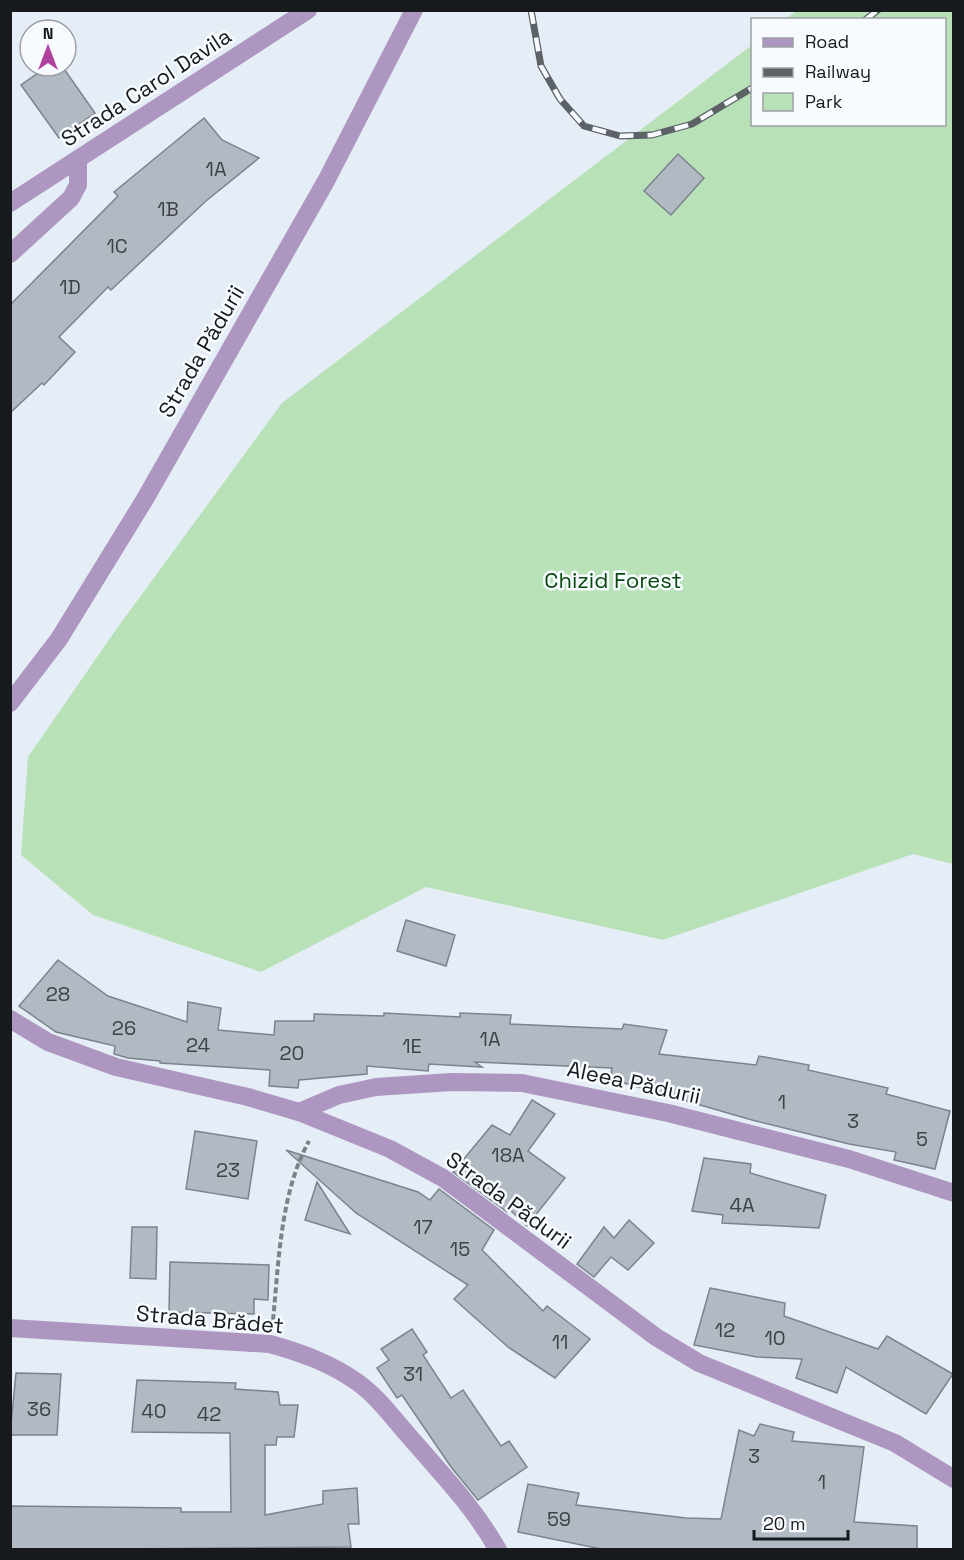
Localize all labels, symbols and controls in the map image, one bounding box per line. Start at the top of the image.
north arrow [18,18,78,78]
legend [751,18,946,126]
street label: Strada Carol Davila [56,21,237,153]
text: N [43,23,53,44]
text: Road [805,30,849,53]
text: Railway [805,60,871,83]
text: Park [805,90,843,113]
house number: 1A [206,156,227,182]
house number: 1B [157,196,179,222]
house number: 1C [106,233,128,259]
house number: 1D [59,274,81,300]
street label: Strada Pădurii [152,280,250,422]
park label: Chizid Forest [544,566,682,594]
house number: 28 [46,981,70,1007]
house number: 26 [112,1015,136,1041]
house number: 1A [480,1026,501,1052]
house number: 24 [186,1032,210,1058]
house number: 1E [402,1033,422,1059]
house number: 20 [280,1040,304,1066]
street label: Aleea Pădurii [565,1054,703,1110]
house number: 1 [778,1089,786,1115]
house number: 3 [847,1108,859,1134]
house number: 5 [916,1126,928,1152]
house number: 18A [491,1142,525,1168]
street label: Strada Pădurii [441,1145,577,1255]
house number: 23 [216,1157,240,1183]
house number: 4A [729,1192,755,1218]
house number: 17 [413,1214,433,1240]
house number: 15 [450,1236,470,1262]
street label: Strada Brădet [135,1299,285,1339]
house number: 12 [715,1317,735,1343]
house number: 10 [764,1325,786,1351]
house number: 11 [552,1329,568,1355]
house number: 31 [403,1361,423,1387]
house number: 36 [27,1396,51,1422]
house number: 40 [141,1398,167,1424]
house number: 42 [197,1401,221,1427]
house number: 3 [748,1443,760,1469]
house number: 1 [818,1469,826,1495]
scale bar [754,1503,848,1541]
house number: 59 [547,1506,571,1532]
text: 20 m [763,1512,806,1535]

